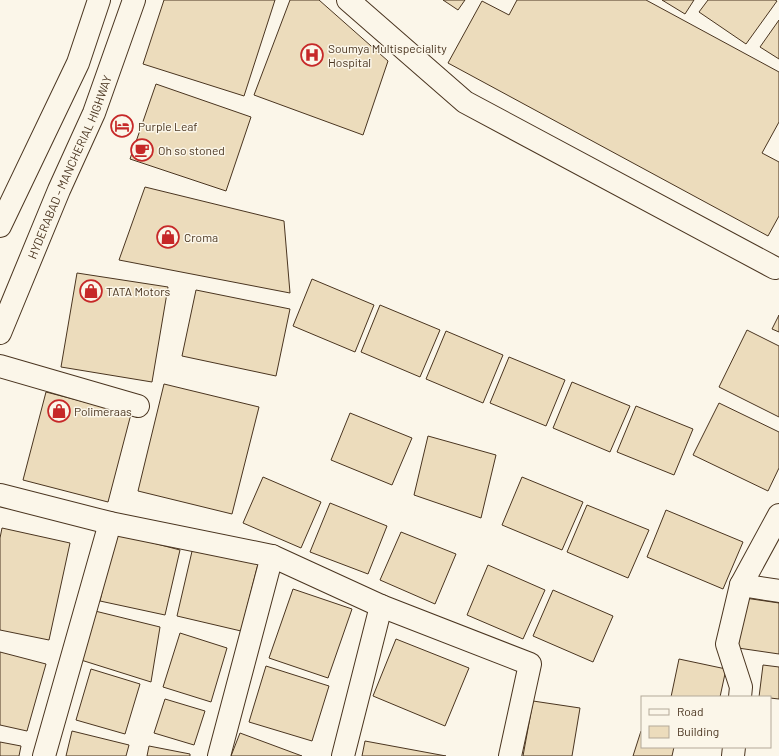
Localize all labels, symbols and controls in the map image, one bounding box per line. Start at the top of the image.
place label: Soumya Multispeciality Hospital [328,41,447,69]
hospital icon: Soumya Multispeciality Hospital [299,42,325,68]
street label: HYDERABAD - MANCHERIAL HIGHWAY [24,73,114,261]
hotel icon: Purple Leaf [109,113,135,139]
place label: Purple Leaf [138,119,198,133]
cafe icon: Oh so stoned [129,137,155,163]
place label: Oh so stoned [158,143,225,157]
shop icon: Croma [155,224,181,250]
place label: Croma [184,230,218,244]
shop icon: TATA Motors [78,278,104,304]
place label: TATA Motors [106,284,171,298]
shop icon: Polimeraas [46,398,72,424]
place label: Polimeraas [74,404,132,418]
legend [641,696,771,748]
text: Road [677,704,704,718]
text: Building [677,724,719,738]

